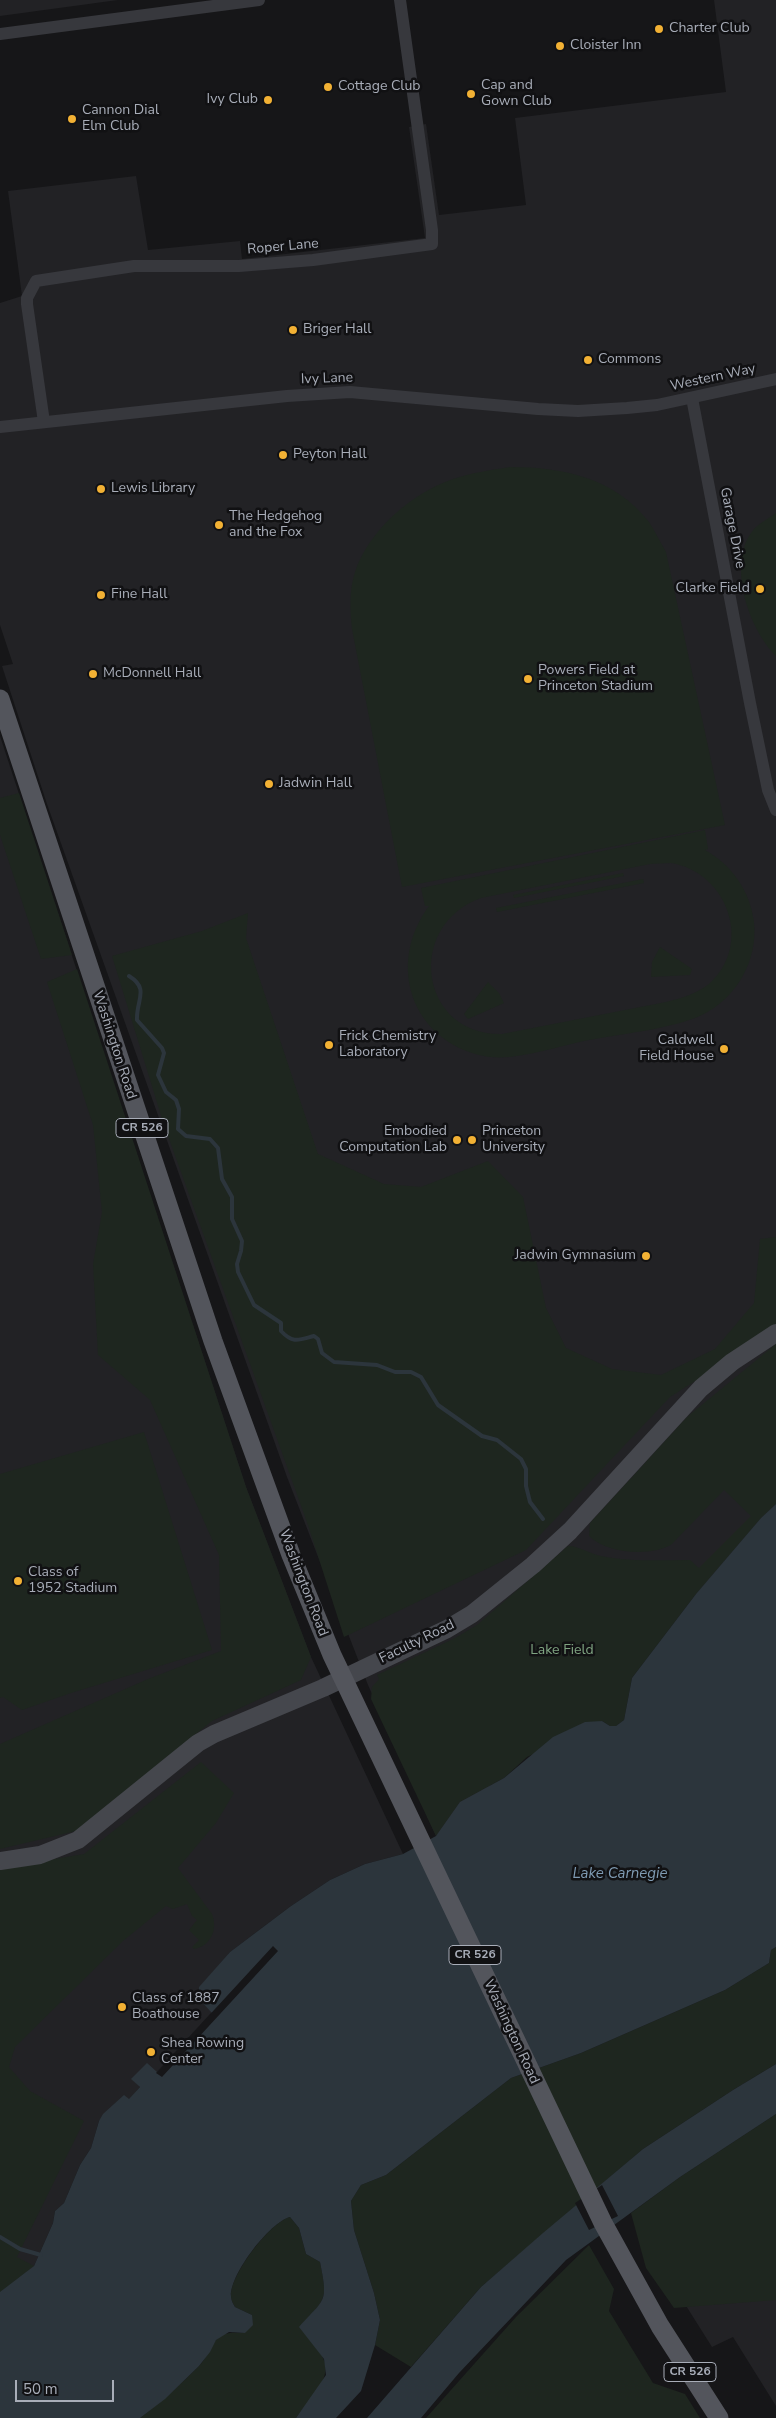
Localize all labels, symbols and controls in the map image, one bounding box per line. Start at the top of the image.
place label: Charter Club [669,21,750,37]
marker: Charter Club [653,23,665,35]
place label: Cloister Inn [570,38,642,54]
marker: Cloister Inn [554,40,566,52]
place label: Cap and Gown Club [481,78,552,110]
place label: Cottage Club [338,79,421,95]
marker: Cottage Club [322,81,334,93]
marker: Cap and Gown Club [465,88,477,100]
place label: Ivy Club [207,92,258,108]
marker: Ivy Club [262,94,274,106]
place label: Cannon Dial Elm Club [82,103,159,136]
marker: Cannon Dial Elm Club [66,113,78,125]
street label: Roper Lane [247,236,319,258]
place label: Briger Hall [303,322,371,338]
marker: Briger Hall [287,324,299,336]
place label: Commons [598,352,661,368]
marker: Commons [582,354,594,366]
street label: Western Way [669,361,757,395]
street label: Ivy Lane [301,370,353,388]
place label: Peyton Hall [293,447,367,463]
marker: Peyton Hall [277,449,289,461]
place label: Lewis Library [111,481,195,497]
marker: Lewis Library [95,483,107,495]
street label: Garage Drive [716,486,748,570]
place label: The Hedgehog and the Fox [229,509,322,542]
marker: The Hedgehog and the Fox [213,519,225,531]
place label: Clarke Field [676,581,750,597]
marker: Clarke Field [754,583,766,595]
place label: Fine Hall [111,587,167,603]
marker: Fine Hall [95,589,107,601]
place label: Powers Field at Princeton Stadium [538,663,653,696]
place label: McDonnell Hall [103,666,201,682]
marker: McDonnell Hall [87,668,99,680]
marker: Powers Field at Princeton Stadium [522,673,534,685]
place label: Jadwin Hall [279,776,352,792]
marker: Jadwin Hall [263,778,275,790]
street label: Washington Road [89,989,139,1101]
place label: Frick Chemistry Laboratory [339,1029,436,1062]
place label: Caldwell Field House [639,1033,714,1066]
marker: Frick Chemistry Laboratory [323,1039,335,1051]
marker: Caldwell Field House [718,1043,730,1055]
road number: CR 526 [116,1118,168,1138]
place label: Embodied Computation Lab [339,1124,447,1156]
place label: Princeton University [482,1124,545,1156]
marker: Embodied Computation Lab [451,1134,463,1146]
marker: Princeton University [466,1134,478,1146]
place label: Jadwin Gymnasium [515,1248,636,1264]
marker: Jadwin Gymnasium [640,1250,652,1262]
street label: Washington Road [275,1527,331,1639]
place label: Class of 1952 Stadium [28,1565,117,1598]
marker: Class of 1952 Stadium [12,1575,24,1587]
street label: Faculty Road [377,1617,457,1667]
park label: Lake Field [530,1643,594,1659]
water label: Lake Carnegie [572,1865,668,1883]
road number: CR 526 [449,1946,501,1964]
street label: Washington Road [480,1977,542,2087]
place label: Class of 1887 Boathouse [132,1991,220,2024]
marker: Class of 1887 Boathouse [116,2001,128,2013]
place label: Shea Rowing Center [161,2036,244,2068]
marker: Shea Rowing Center [145,2046,157,2058]
road number: CR 526 [664,2362,716,2382]
scale bar [18,2370,116,2402]
text: 50 m [23,2379,58,2399]

